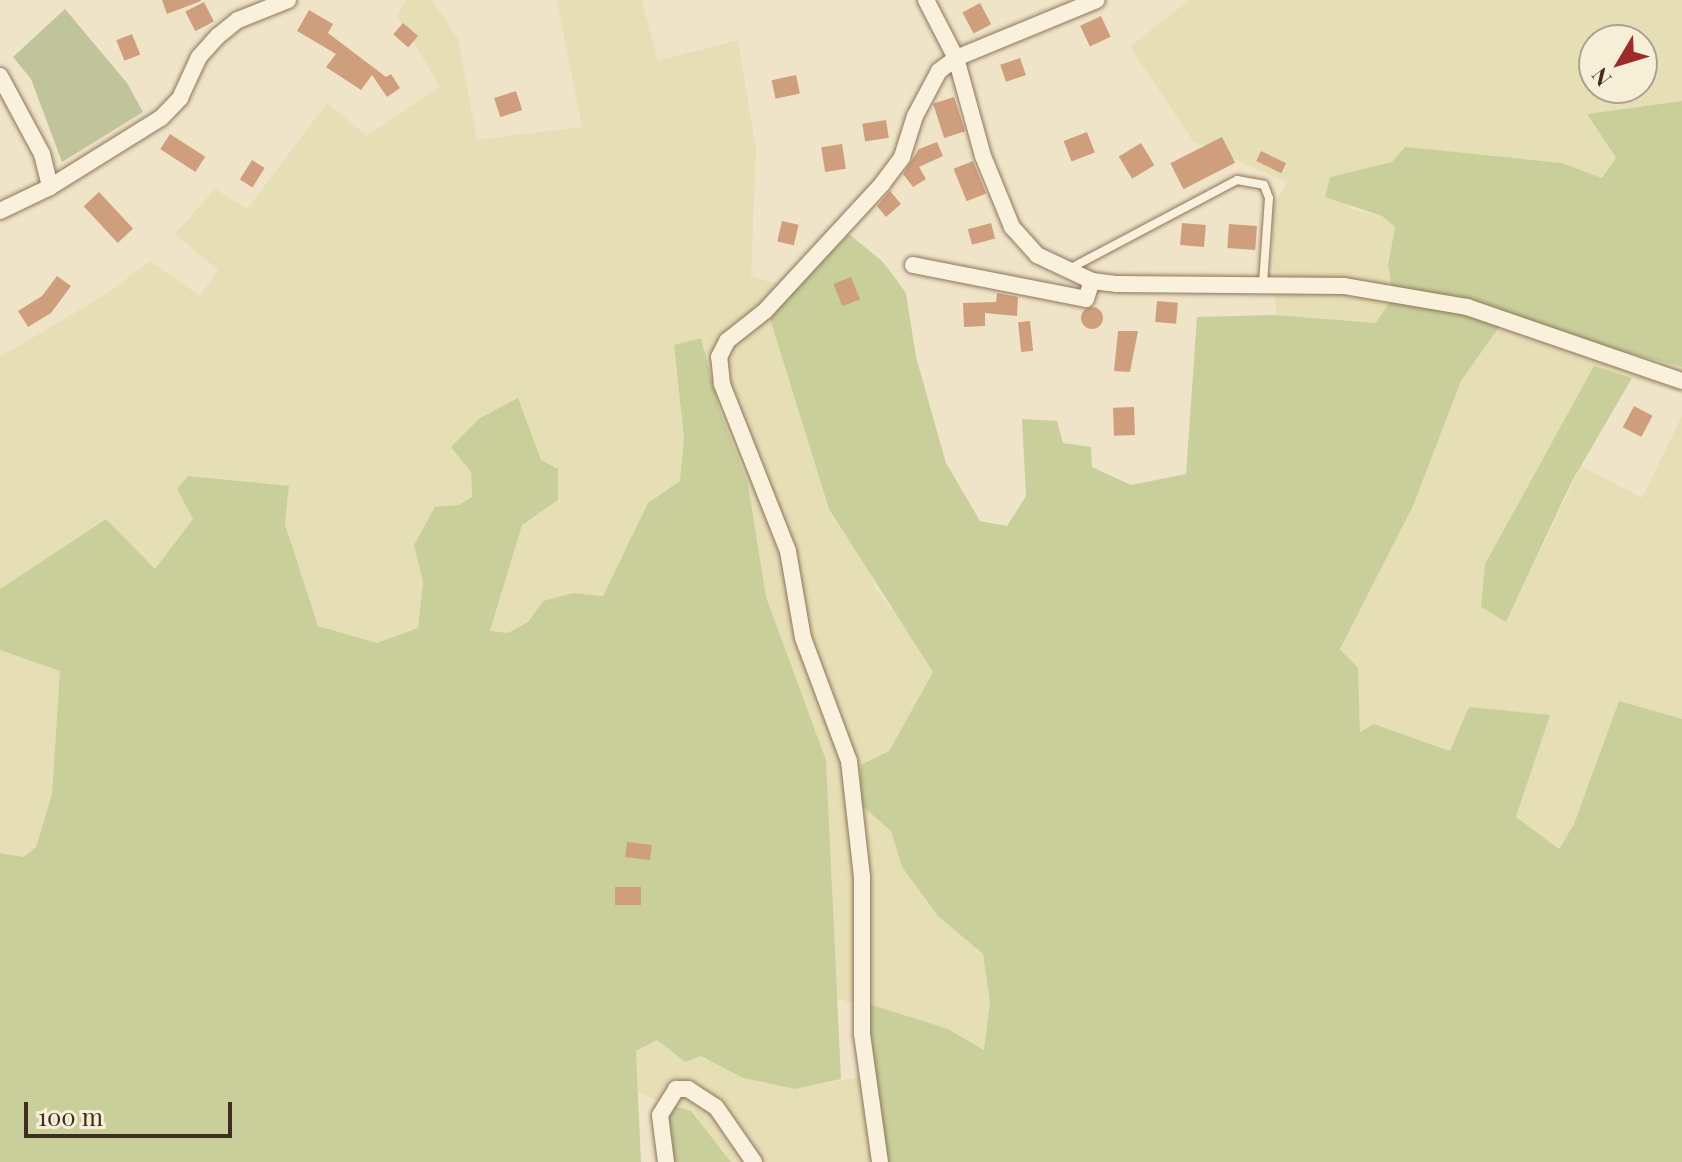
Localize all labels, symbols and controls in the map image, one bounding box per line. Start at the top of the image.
north arrow [1578,24,1658,104]
text: N [1584,62,1617,93]
scale bar [28,1086,236,1136]
text: 100 m [38,1100,103,1132]

